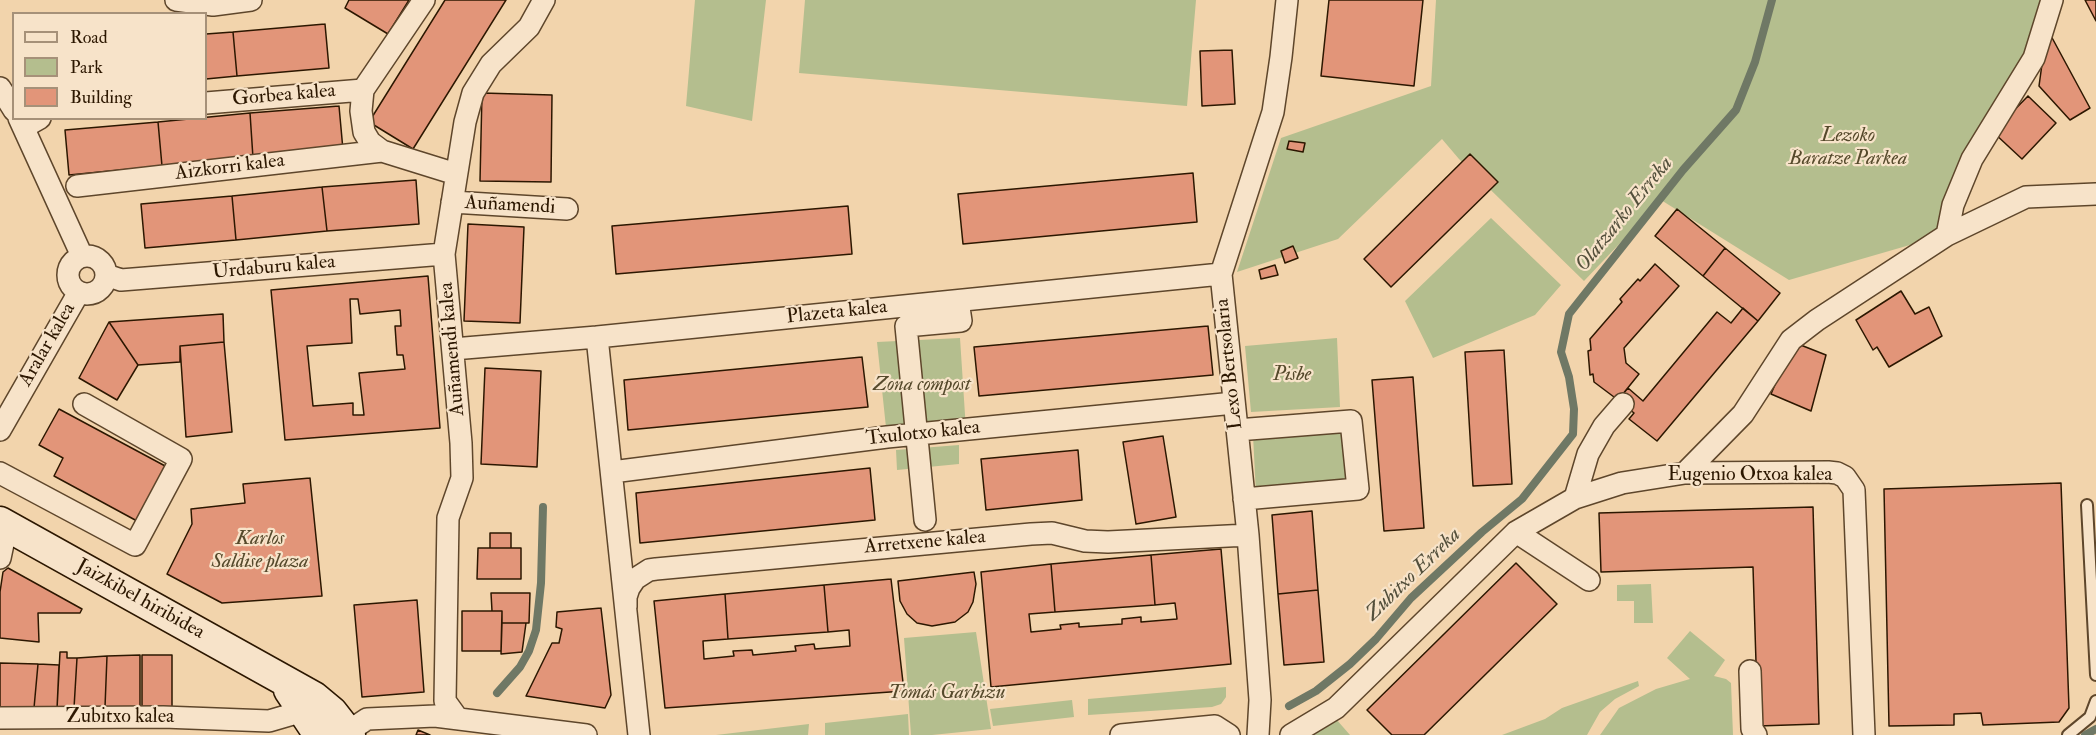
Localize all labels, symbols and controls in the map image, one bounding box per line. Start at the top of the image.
legend [12,12,207,120]
text: Road [70,26,108,49]
text: Park [70,56,103,79]
street label: Gorbea kalea [231,80,337,112]
text: Building [70,86,132,109]
park label: Lezoko Baratze Parkea [1789,125,1907,172]
street label: Aizkorri kalea [174,149,286,187]
water label: Olatzarko Erreka [1571,152,1679,278]
street label: Auñamendi [464,192,556,220]
street label: Urdaburu kalea [212,251,336,285]
street label: Auñamendi kalea [435,281,471,417]
street label: Plazeta kalea [785,296,889,330]
street label: Lexo Bertsolaria [1211,297,1249,431]
street label: Aralar kalea [14,299,82,391]
park label: Pisbe [1273,364,1311,388]
park label: Zona compost [873,374,971,398]
street label: Txulotxo kalea [865,416,981,452]
street label: Eugenio Otxoa kalea [1667,464,1833,488]
water label: Zubitxo Erreka [1361,523,1467,627]
street label: Arretxene kalea [863,526,987,560]
park label: Karlos Saldise plaza [211,528,309,575]
street label: Jaizkibel hiribidea [72,555,208,645]
park label: Tomás Garbizu [889,682,1005,706]
street label: Zubitxo kalea [66,706,174,730]

